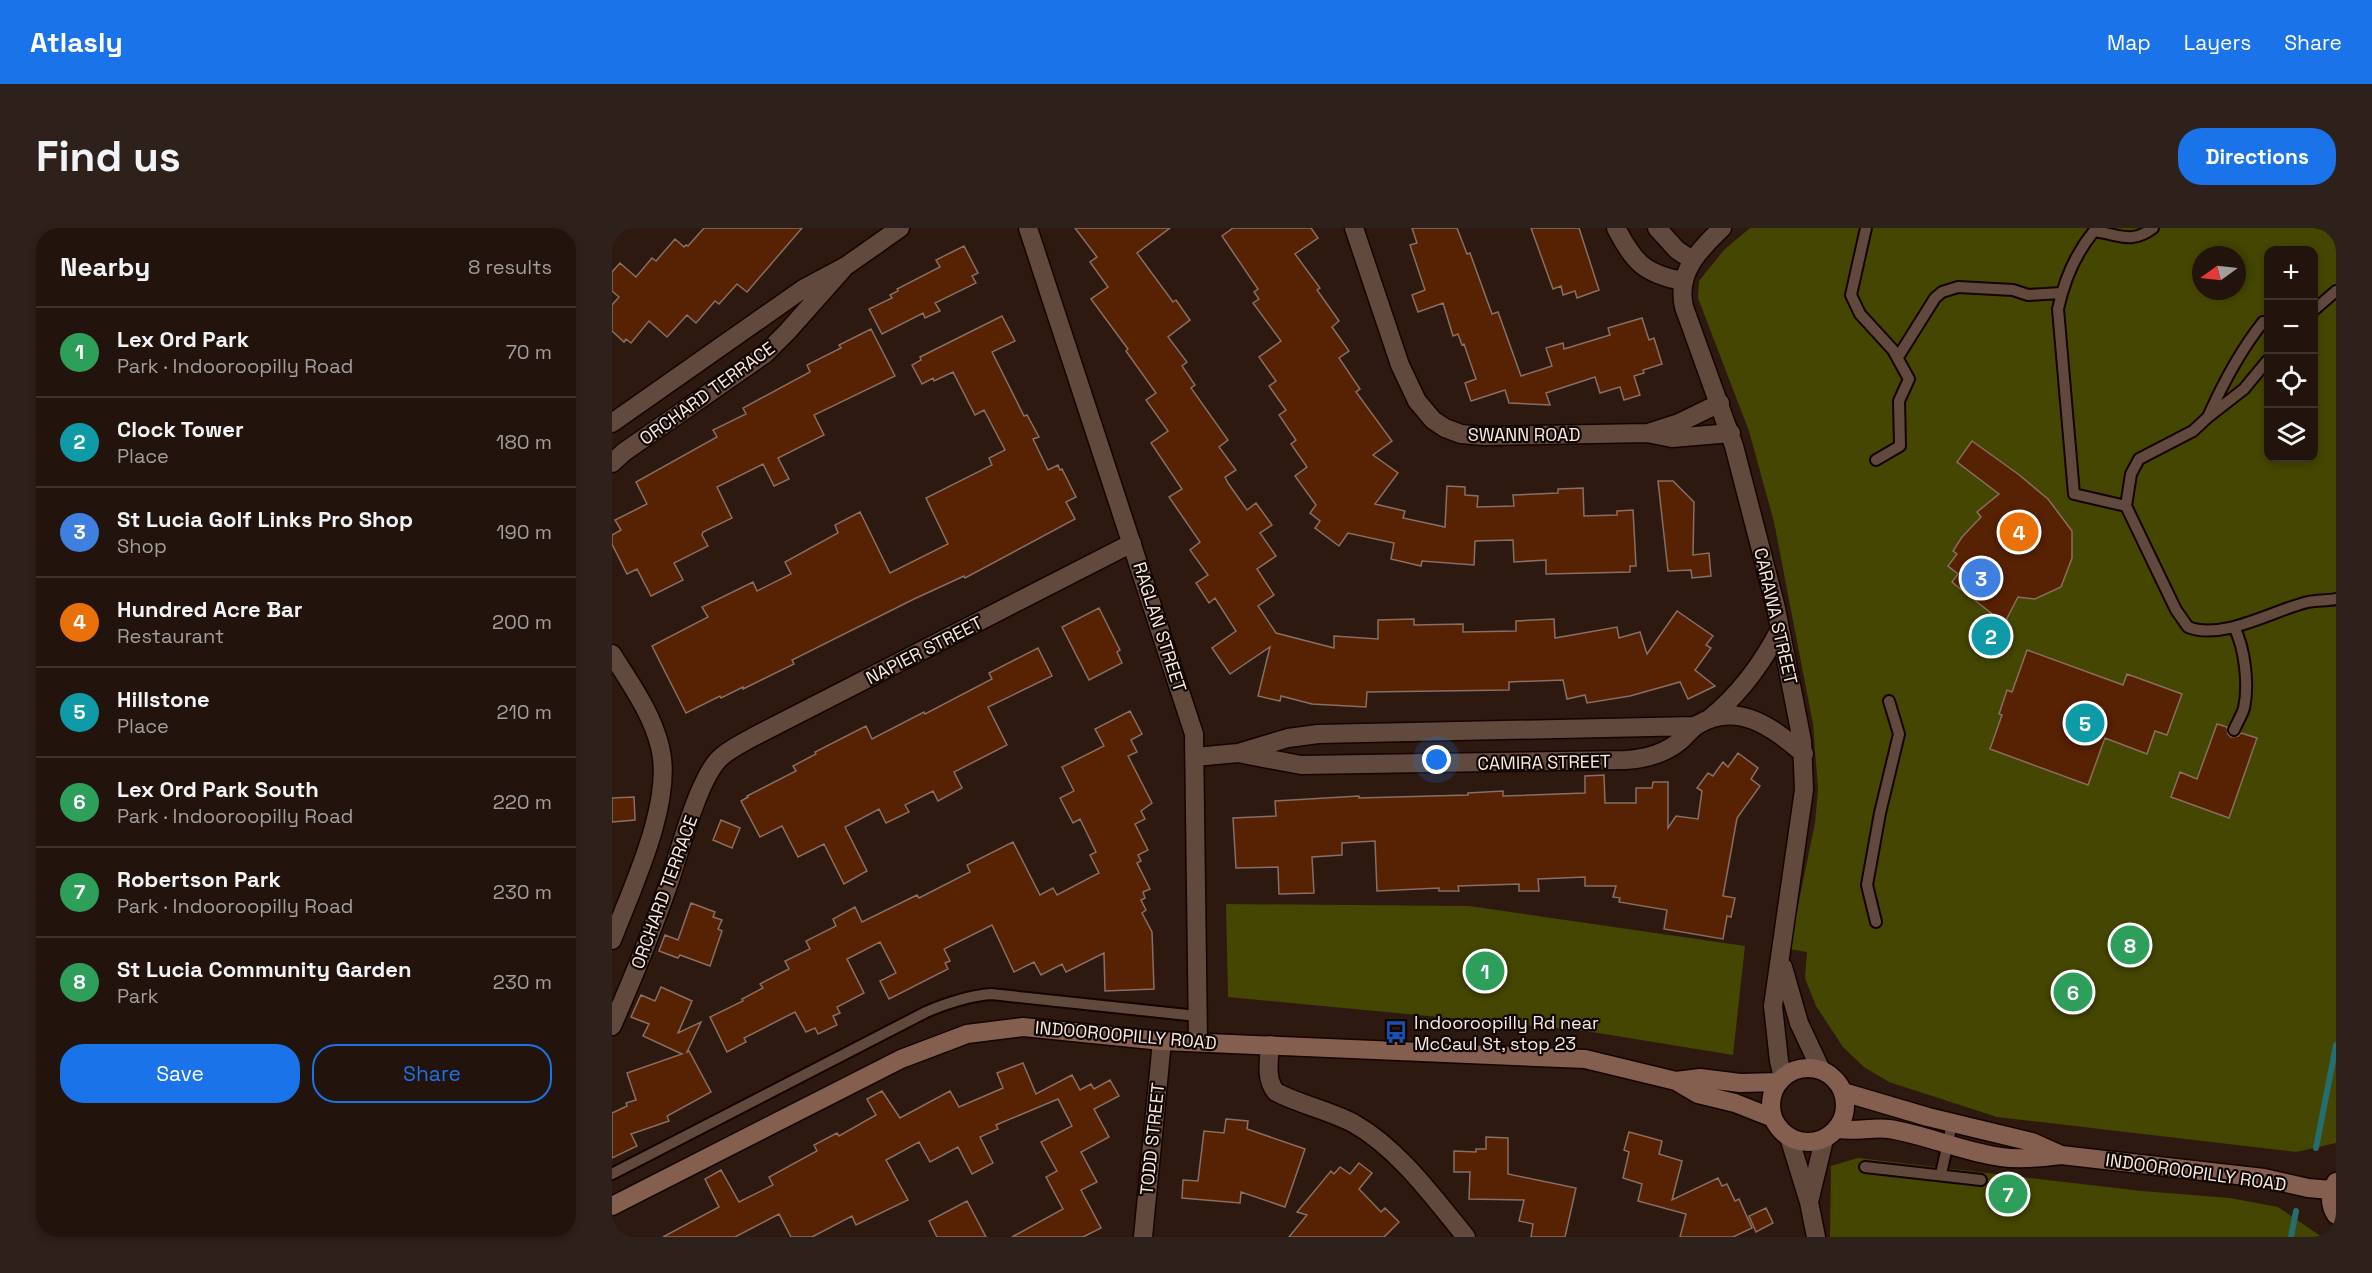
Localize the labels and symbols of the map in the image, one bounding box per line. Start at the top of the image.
north arrow [2192,246,2246,300]
street label: ORCHARD TERRACE [635,336,779,450]
street label: SWANN ROAD [1468,423,1580,446]
pin: 4 [2000,510,2038,554]
street label: CARAWA STREET [1749,546,1803,687]
pin: 3 [1962,556,2000,600]
street label: RAGLAN STREET [1128,559,1192,695]
street label: NAPIER STREET [862,611,987,689]
pin: 2 [1972,614,2010,658]
pin: 5 [2066,700,2104,746]
your location [1422,745,1451,774]
street label: CAMIRA STREET [1477,749,1611,775]
street label: ORCHARD TERRACE [626,812,702,972]
pin: 8 [2110,922,2150,968]
pin: 1 [1466,948,1504,994]
pin: 6 [2054,970,2092,1014]
place label: Indooroopilly Rd near McCaul St, stop 23 [1414,1011,1599,1055]
street label: INDOOROOPILLY ROAD [1034,1016,1218,1054]
bus stop icon: Indooroopilly Rd near McCaul St, stop 23 [1383,1019,1409,1045]
street label: TODD STREET [1135,1081,1169,1196]
street label: INDOOROOPILLY ROAD [2104,1148,2288,1196]
pin: 7 [1988,1172,2028,1216]

